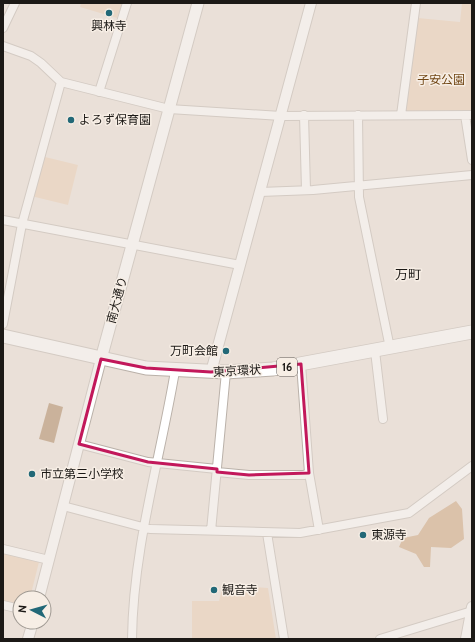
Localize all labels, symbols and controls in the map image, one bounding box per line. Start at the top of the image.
marker: 興林寺 [104,8,114,18]
place label: 興林寺 [91,18,127,33]
park label: 子安公園 [417,72,465,87]
place label: よろず保育園 [79,112,151,127]
marker: よろず保育園 [66,115,76,125]
district label: 万町 [395,266,421,282]
street label: 南大通り [103,275,130,325]
place label: 万町会館 [170,343,218,358]
marker: 万町会館 [221,346,231,356]
road number: 16 [277,358,297,376]
street label: 東京環状 [213,362,261,379]
place label: 市立第三小学校 [40,466,124,481]
marker: 市立第三小学校 [27,469,37,479]
place label: 東源寺 [371,527,407,542]
marker: 東源寺 [358,530,368,540]
place label: 観音寺 [222,582,258,597]
marker: 観音寺 [209,585,219,595]
north arrow [12,590,52,630]
text: N [15,604,29,614]

